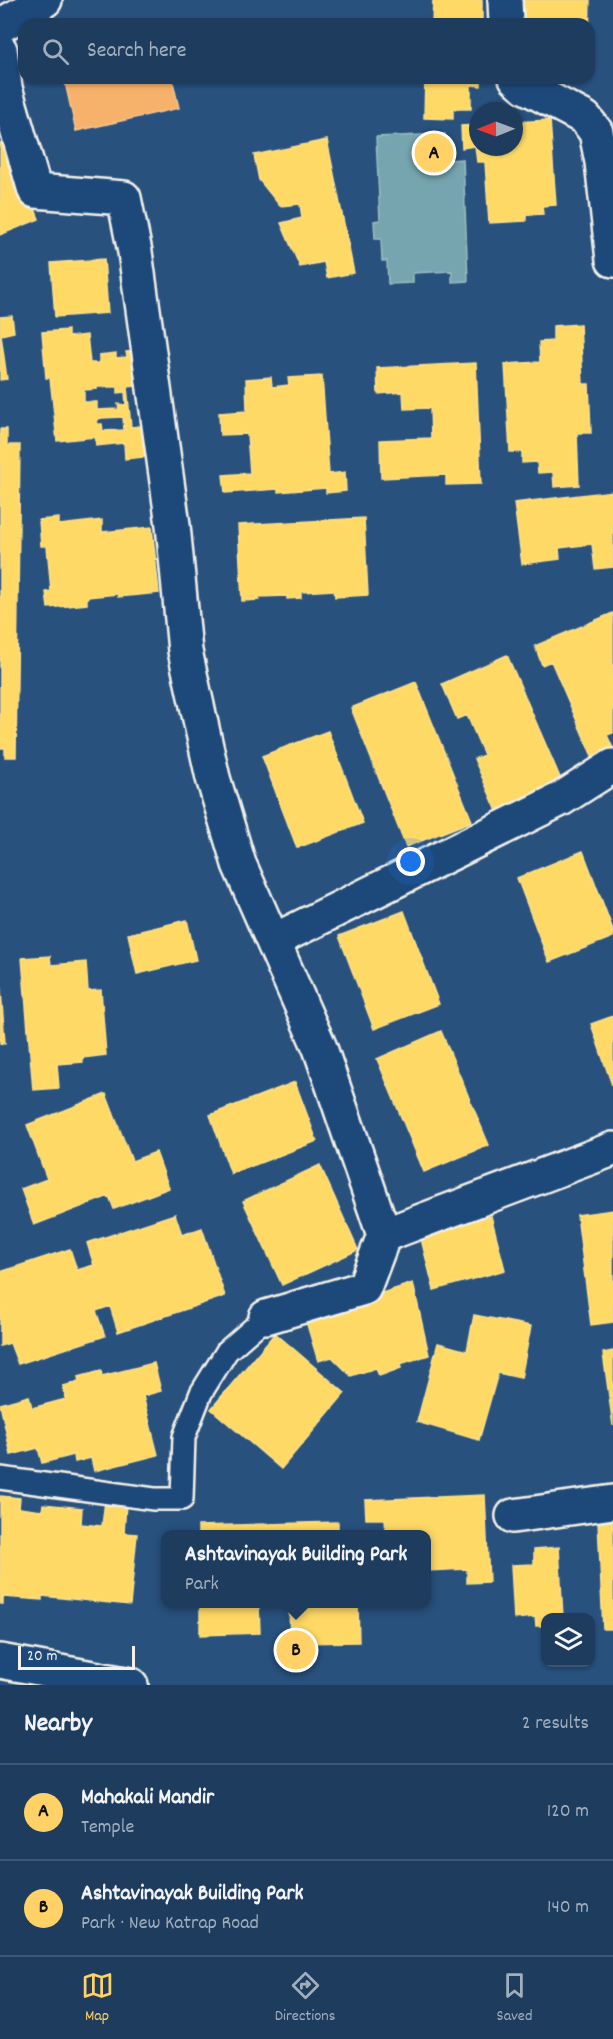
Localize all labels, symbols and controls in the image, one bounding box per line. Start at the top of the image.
search box [18,18,595,84]
icon: search [39,35,72,68]
text: Search here [87,36,186,67]
north arrow [469,102,523,156]
pin: A [414,130,454,176]
your location [396,847,425,876]
popup [161,1530,431,1608]
text: Ashtavinayak Building Park [185,1540,407,1571]
text: Park [185,1571,219,1599]
map controls [541,1613,595,1667]
button: layers [541,1613,595,1667]
pin: B [276,1628,316,1672]
scale bar [18,1643,135,1670]
text: 20 m [27,1645,57,1668]
text: Nearby [24,1706,92,1743]
text: 2 results [522,1710,589,1738]
text: Mahakali Mandir [81,1783,214,1814]
text: A [38,1798,49,1826]
text: 120 m [547,1798,589,1826]
text: Temple [81,1814,134,1842]
text: Ashtavinayak Building Park [81,1879,304,1910]
text: B [39,1894,48,1922]
text: 140 m [547,1894,589,1922]
text: Park · New Katrap Road [81,1910,259,1938]
tab: Map [81,1969,114,2028]
tab: Directions [275,1969,335,2028]
tab: Saved [497,1969,532,2028]

